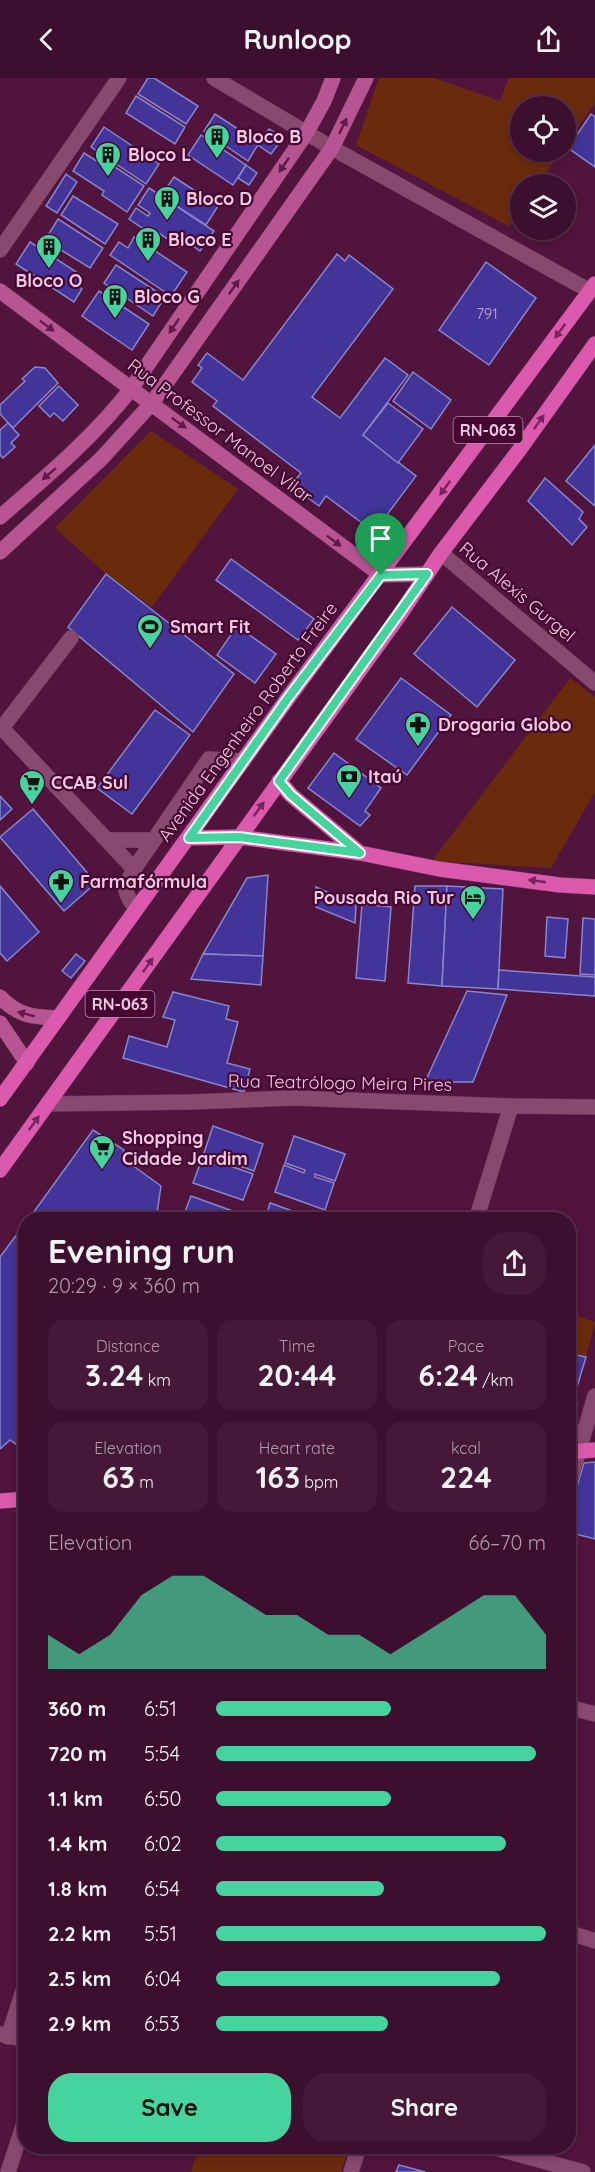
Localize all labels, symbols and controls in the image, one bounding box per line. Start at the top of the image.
text: Runloop [244,22,351,56]
icon: back [30,23,63,56]
icon: share [532,23,565,56]
map controls [510,96,576,240]
button: locate [510,96,576,162]
one-way arrow [339,117,348,134]
building icon: Bloco B [202,122,232,160]
place label: Bloco B [236,125,301,148]
building icon: Bloco L [93,140,123,178]
place label: Bloco L [128,143,191,166]
one-way arrow [278,157,290,173]
button: layers [510,174,576,240]
building icon: Bloco D [152,184,182,222]
place label: Bloco D [186,187,252,210]
building icon: Bloco E [133,225,163,263]
place label: Bloco E [168,228,232,251]
building icon: Bloco O [34,232,64,270]
place label: Bloco O [16,269,82,292]
one-way arrow [228,279,240,295]
building icon: Bloco G [100,282,130,320]
place label: Bloco G [134,285,200,308]
house number: 791 [476,304,498,323]
one-way arrow [168,318,180,334]
one-way arrow [38,320,54,332]
one-way arrow [555,324,567,339]
street label: Rua Professor Manoel Vilar [123,353,317,508]
one-way arrow [533,415,545,431]
one-way arrow [170,417,186,429]
road number: RN-063 [454,417,522,443]
one-way arrow [42,467,57,480]
one-way arrow [439,480,451,496]
pin [355,513,406,575]
icon: arrive [364,522,397,555]
one-way arrow [327,534,342,546]
street label: Rua Alexis Gurgel [455,536,580,647]
street label: Avenida Engenheiro Roberto Freire [153,598,342,846]
sports icon: Smart Fit [135,612,165,650]
place label: Smart Fit [170,615,251,638]
pharmacy icon: Drogaria Globo [403,710,433,748]
place label: Drogaria Globo [438,713,572,736]
bank icon: Itaú [334,762,364,800]
place label: Itaú [368,765,402,788]
supermarket icon: CCAB Sul [17,768,47,806]
place label: CCAB Sul [51,771,128,794]
one-way arrow [253,801,265,816]
pharmacy icon: Farmafórmula [46,867,76,905]
place label: Farmafórmula [80,870,207,893]
one-way arrow [527,877,546,886]
hotel icon: Pousada Rio Tur [458,883,488,921]
place label: Pousada Rio Tur [313,886,454,909]
one-way arrow [142,957,154,973]
road number: RN-063 [86,991,154,1017]
one-way arrow [17,1008,35,1018]
street label: Rua Teatrólogo Meira Pires [228,1069,452,1096]
one-way arrow [28,1116,40,1131]
place label: Shopping Cidade Jardim [122,1126,248,1170]
supermarket icon: Shopping Cidade Jardim [87,1133,117,1171]
text: Evening run [48,1230,235,1271]
button: share [483,1232,546,1295]
text: 20:29 · 9 × 360 m [48,1273,200,1298]
text: Distance [96,1336,160,1356]
text: Time [279,1336,315,1356]
text: Pace [448,1336,484,1356]
text: 3.24 [85,1356,143,1394]
text: 20:44 [258,1356,336,1394]
text: 6:24 [418,1356,478,1394]
text: km [143,1370,171,1390]
text: /km [478,1370,514,1390]
text: Elevation [94,1438,162,1458]
text: Heart rate [259,1438,335,1458]
text: kcal [451,1438,481,1458]
text: 63 [102,1458,135,1496]
text: 163 [256,1458,300,1496]
text: 224 [440,1458,492,1496]
text: m [135,1472,154,1492]
text: bpm [300,1472,338,1492]
text: Elevation [48,1530,132,1555]
text: 66–70 m [468,1530,546,1555]
text: 360 m [48,1696,106,1721]
text: 6:51 [144,1696,177,1721]
text: 720 m [48,1741,107,1766]
text: 5:54 [144,1741,180,1766]
text: 1.1 km [48,1786,103,1811]
text: 6:50 [144,1786,181,1811]
text: 1.4 km [48,1831,107,1856]
text: 6:02 [144,1831,181,1856]
text: 1.8 km [48,1876,107,1901]
text: 6:54 [144,1876,180,1901]
text: 2.2 km [48,1921,111,1946]
text: 5:51 [144,1921,177,1946]
text: 2.5 km [48,1966,111,1991]
text: 6:04 [144,1966,181,1991]
text: 2.9 km [48,2011,111,2036]
text: 6:53 [144,2011,180,2036]
button: Save [48,2073,291,2142]
button: Share [303,2073,546,2142]

